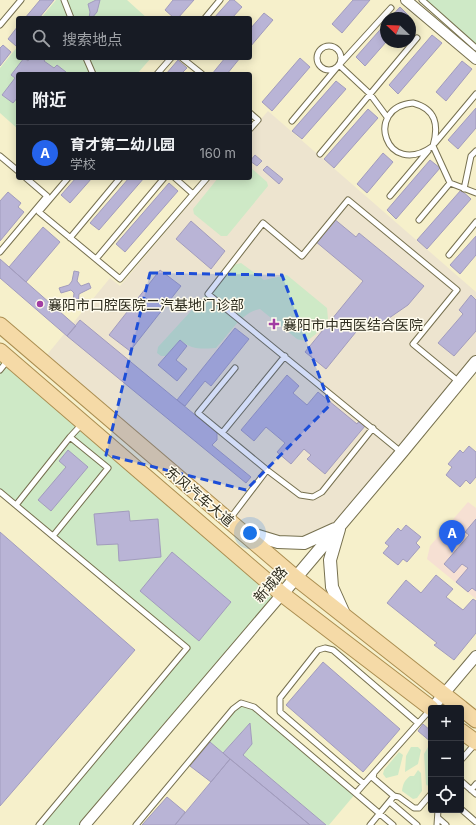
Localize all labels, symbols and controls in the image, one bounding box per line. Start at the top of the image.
north arrow [380,12,416,48]
search box [16,16,252,60]
icon: search [30,27,52,49]
text: 搜索地点 [62,30,122,49]
text: 附近 [32,90,66,110]
text: 育才第二幼儿园 [70,135,175,154]
text: A [40,145,50,161]
text: 160 m [199,145,236,161]
text: 学校 [70,156,96,172]
place label: 襄阳市口腔医院二汽基地门诊部 [48,296,244,313]
marker: 襄阳市口腔医院二汽基地门诊部 [35,299,45,309]
place label: 襄阳市中西医结合医院 [283,316,423,333]
marker: 襄阳市中西医结合医院 [268,318,280,330]
street label: 东风汽车大道 [162,462,238,530]
pin: A [439,520,465,553]
your location [240,523,260,543]
street label: 新城路 [250,563,290,605]
map controls [428,705,464,813]
button: + [428,705,464,741]
button: − [428,741,464,777]
button: locate [428,777,464,813]

